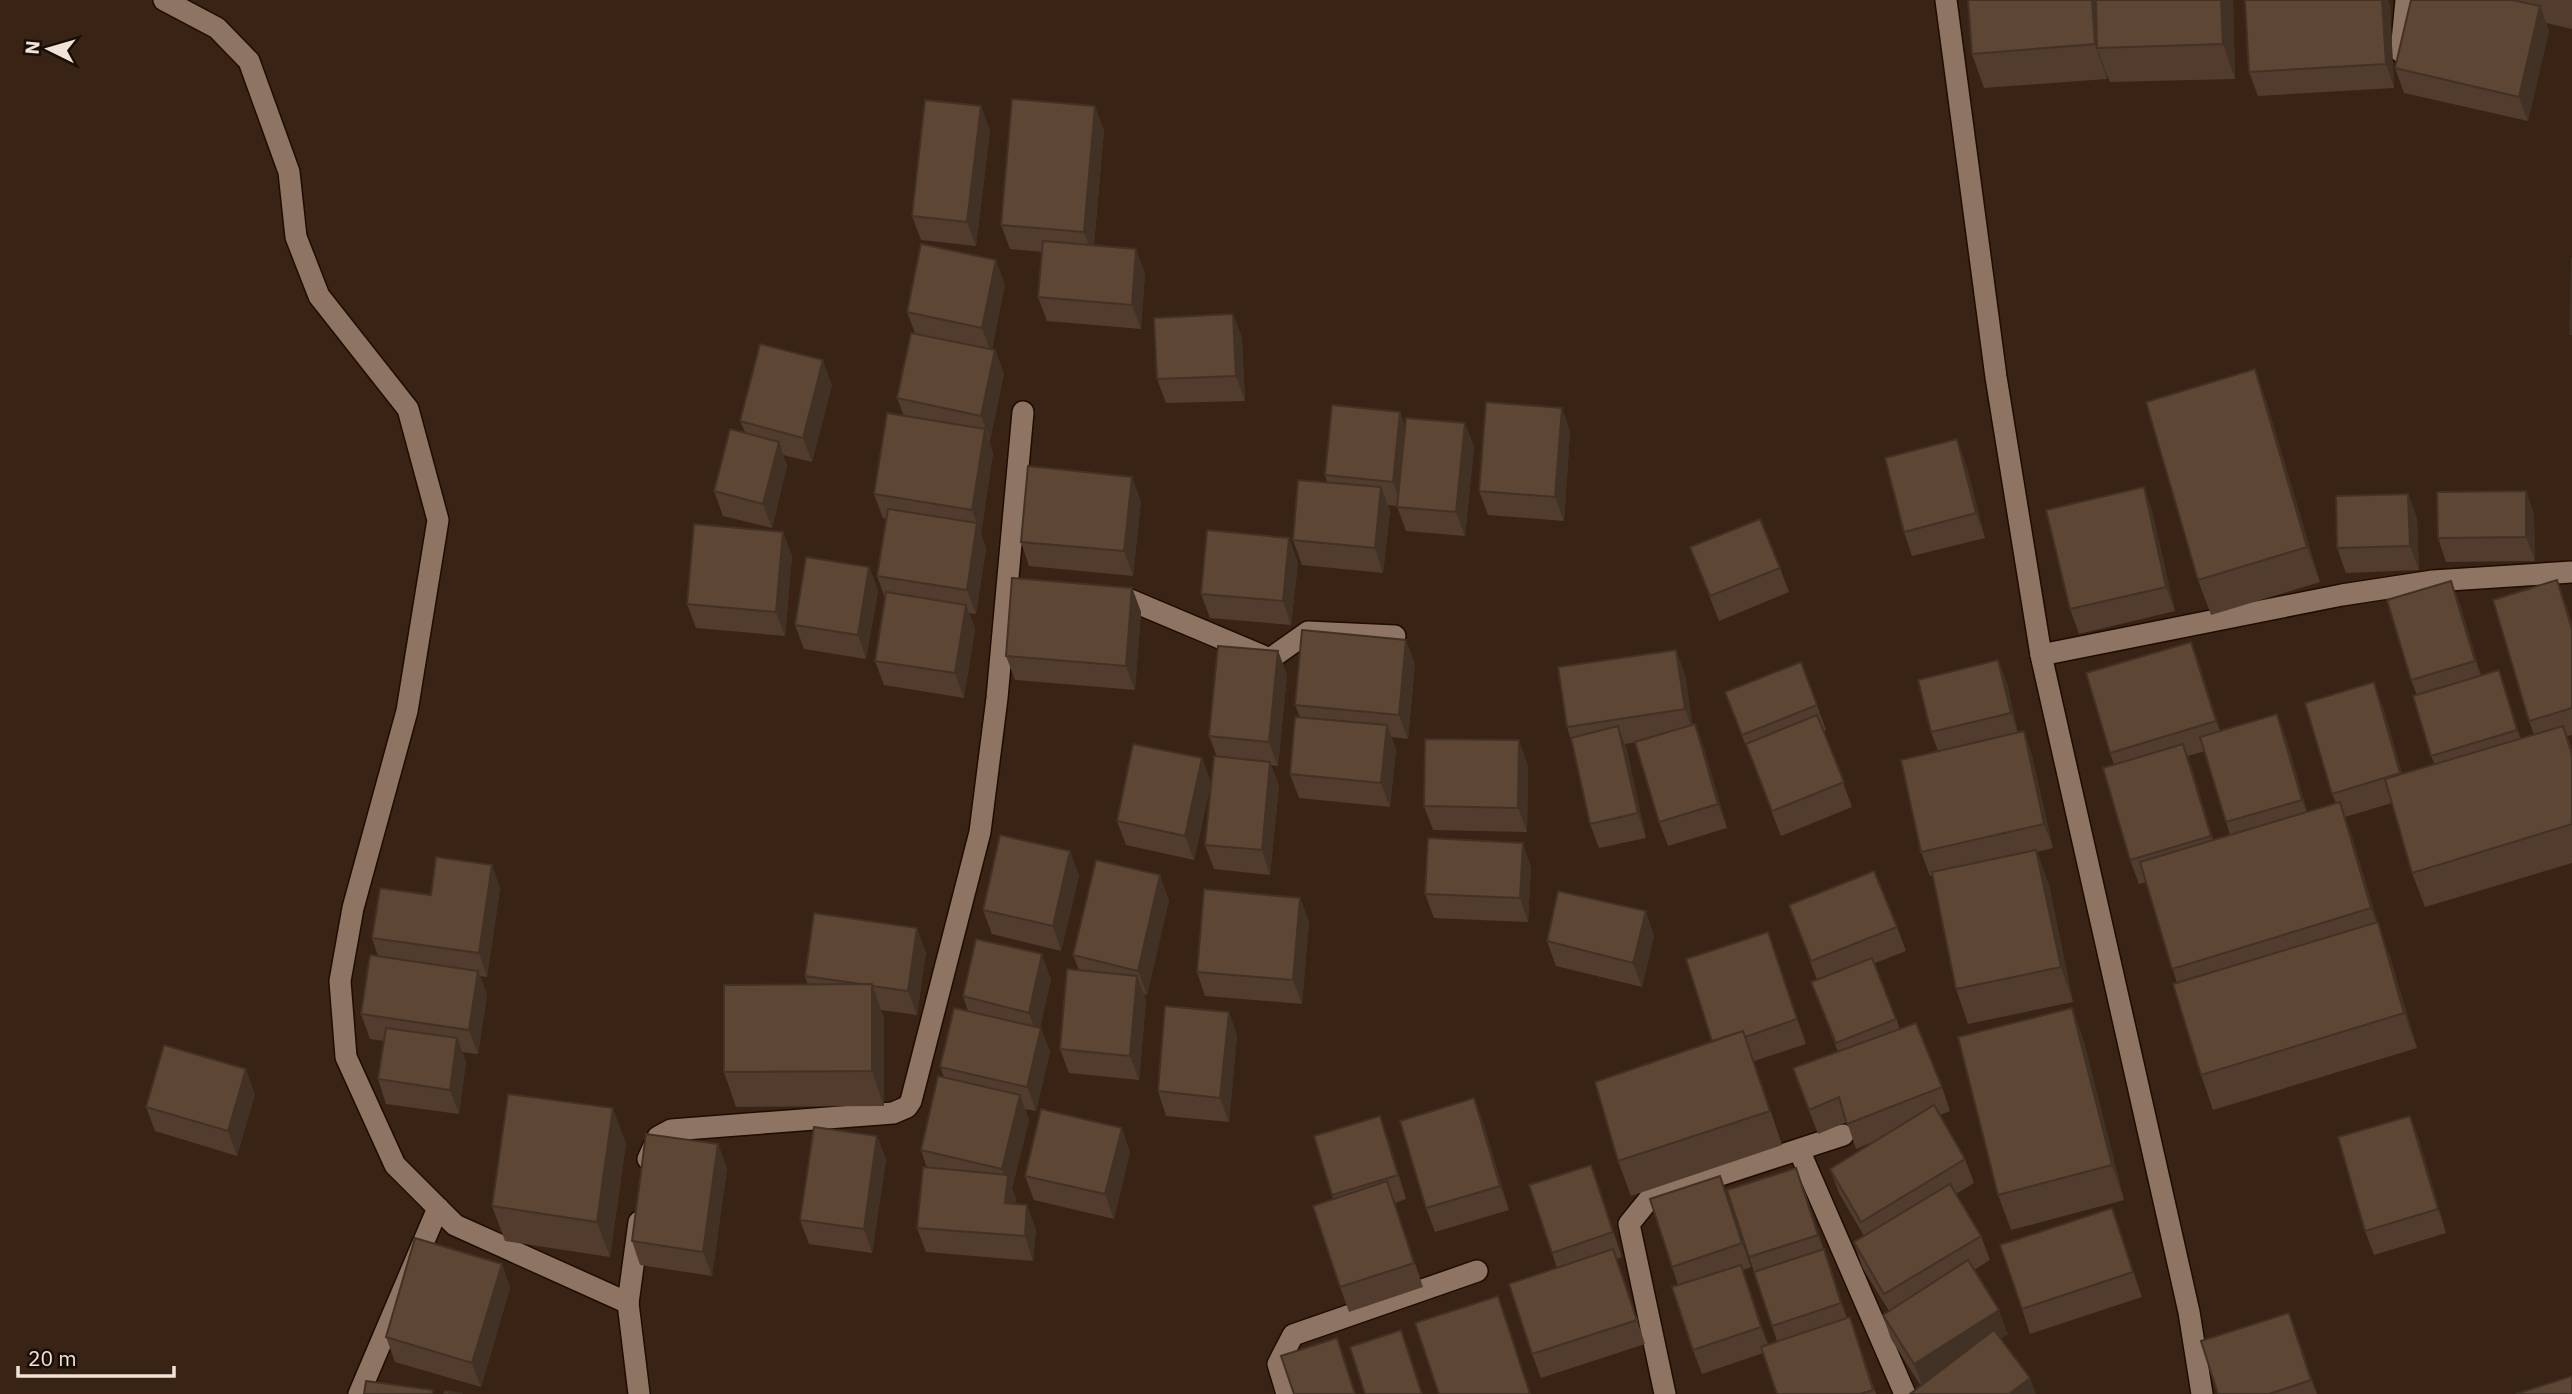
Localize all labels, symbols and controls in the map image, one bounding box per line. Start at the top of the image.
north arrow [14,14,84,84]
text: N [20,40,45,55]
scale bar [18,1334,173,1378]
text: 20 m [28,1344,77,1372]

